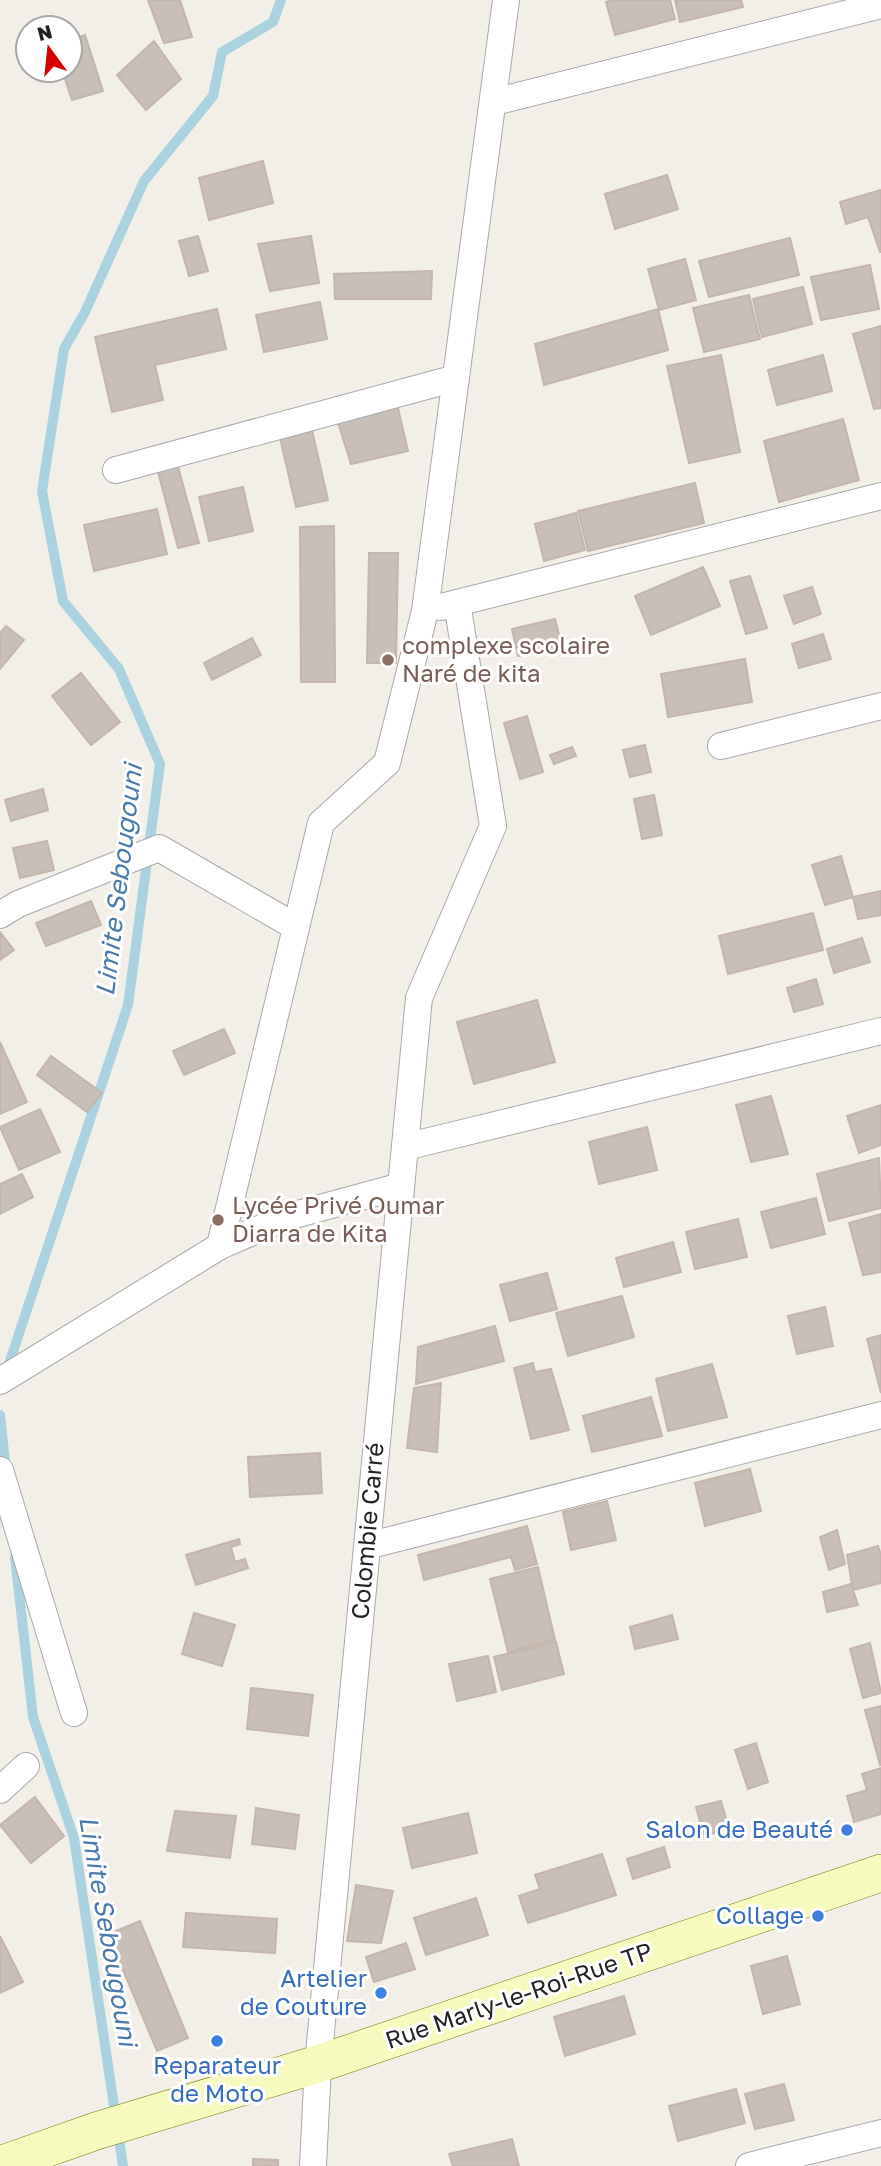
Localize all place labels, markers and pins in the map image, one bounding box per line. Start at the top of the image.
place label: complexe scolaire Naré de kita [402,630,610,687]
marker: complexe scolaire Naré de kita [380,652,396,668]
place label: Lycée Privé Oumar Diarra de Kita [232,1190,444,1247]
marker: Lycée Privé Oumar Diarra de Kita [210,1212,226,1228]
place label: Salon de Beauté [645,1814,833,1843]
marker: Salon de Beauté [839,1822,855,1838]
place label: Collage [716,1900,804,1929]
marker: Collage [810,1908,826,1924]
place label: Artelier de Couture [240,1963,367,2020]
marker: Artelier de Couture [373,1985,389,2001]
marker: Reparateur de Moto [209,2033,225,2049]
place label: Reparateur de Moto [153,2050,281,2107]

